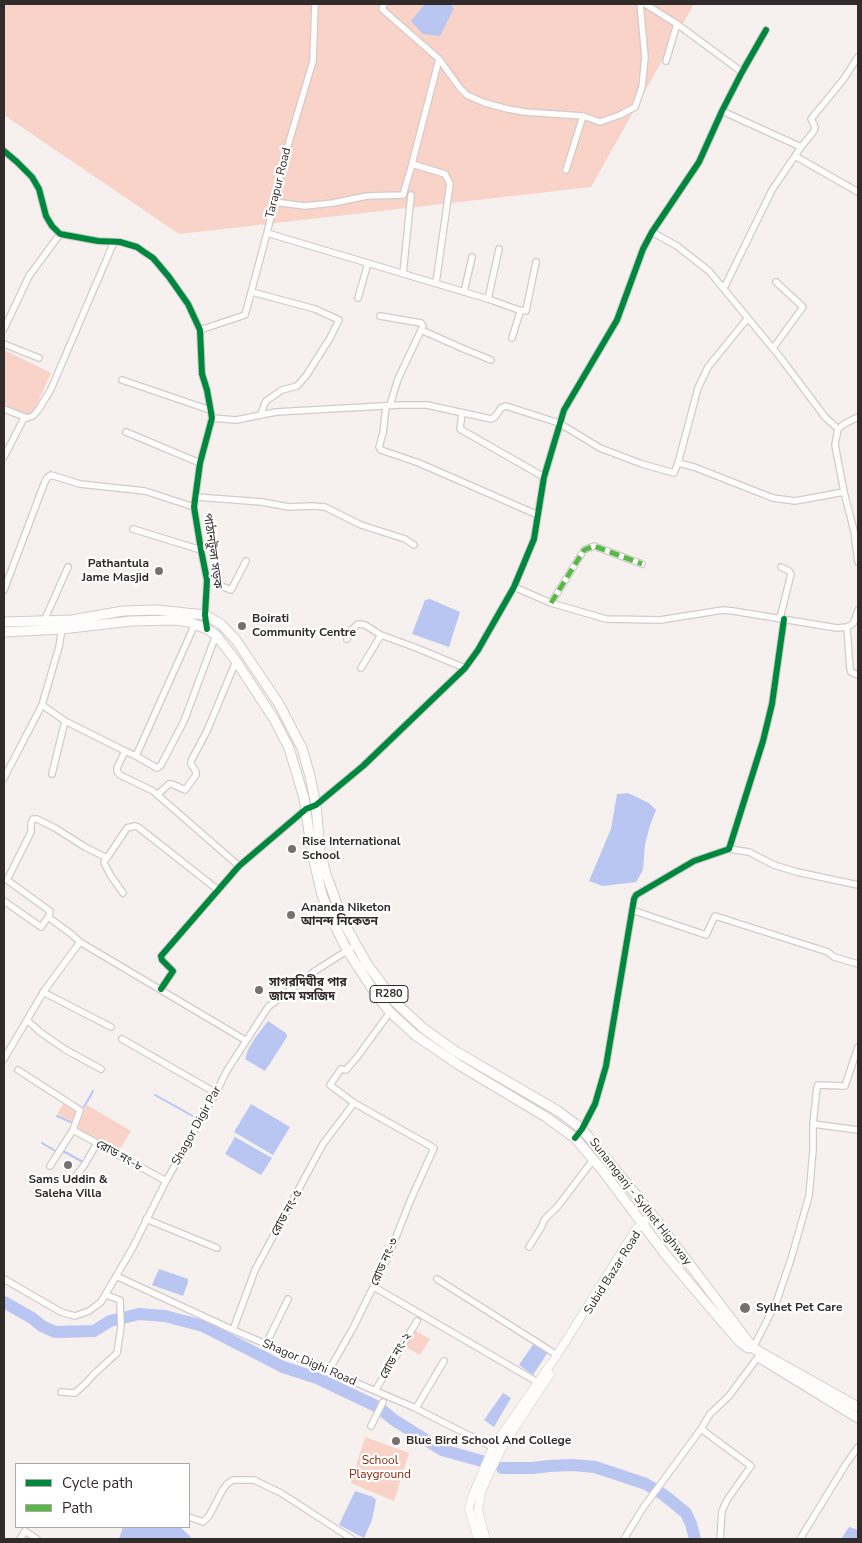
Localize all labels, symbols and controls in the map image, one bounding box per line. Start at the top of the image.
street label: Tarapur Road [263,146,295,220]
street label: পাঠানটুলা সড়ক [200,512,224,590]
place label: Pathantula Jame Masjid [82,557,149,585]
marker: Pathantula Jame Masjid [153,565,165,577]
place label: Boirati Community Centre [252,612,356,640]
marker: Boirati Community Centre [236,620,248,632]
place label: Rise International School [302,835,401,863]
marker: Rise International School [286,843,298,855]
place label: Ananda Niketon আনন্দ নিকেতন [301,901,391,929]
marker: Ananda Niketon আনন্দ নিকেতন [285,909,297,921]
place label: সাগরদিঘীর পার জামে মসজিদ [269,976,347,1004]
marker: সাগরদিঘীর পার জামে মসজিদ [253,984,265,996]
road number: R280 [370,986,408,1002]
street label: Shagor Digir Par [169,1084,225,1168]
street label: Sunamganj - Sylhet Highway [586,1136,694,1268]
street label: রোড নং-৮ [93,1137,145,1175]
marker: Sams Uddin & Saleha Villa [62,1159,74,1171]
place label: Sams Uddin & Saleha Villa [28,1173,108,1201]
street label: রোড নং-৫ [268,1187,306,1239]
street label: Subid Bazar Road [582,1229,644,1317]
street label: রোড নং-৩ [368,1236,402,1288]
marker: Sylhet Pet Care [738,1301,752,1315]
place label: Sylhet Pet Care [756,1301,842,1315]
street label: রোড নং-২ [377,1330,415,1382]
street label: Shagor Dighi Road [260,1337,358,1389]
place label: Blue Bird School And College [406,1434,571,1448]
marker: Blue Bird School And College [390,1435,402,1447]
park label: School Playground [349,1454,411,1482]
legend [15,1463,190,1528]
text: Cycle path [62,1473,133,1493]
text: Path [62,1498,93,1518]

